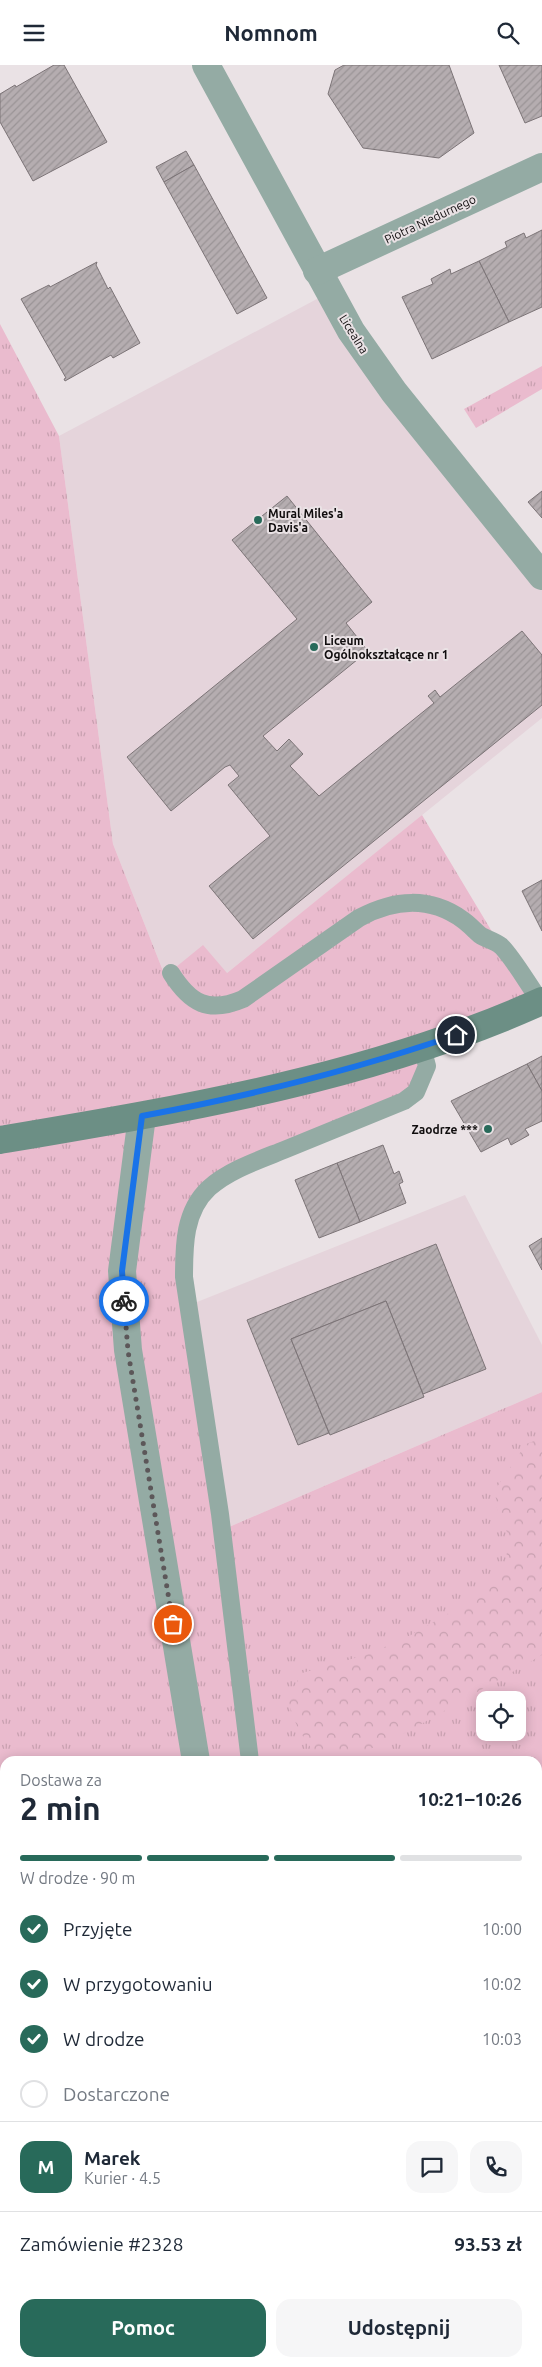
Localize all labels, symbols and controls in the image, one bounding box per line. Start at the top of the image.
icon: menu [20,19,48,47]
icon: search [494,19,522,47]
text: Nomnom [224,20,318,45]
street label: Piotra Niedurnego [382,192,478,246]
street label: Licealna [337,312,371,356]
place label: Mural Miles'a Davis'a [268,507,343,534]
marker: Mural Miles'a Davis'a [252,514,264,526]
place label: Liceum Ogólnokształcące nr 1 [324,634,449,662]
marker: Liceum Ogólnokształcące nr 1 [308,641,320,653]
pin [435,1014,477,1056]
icon: home [442,1021,470,1049]
place label: Zaodrze *** [411,1123,478,1136]
marker: Zaodrze *** [482,1123,494,1135]
courier [99,1276,149,1326]
icon: bike [110,1287,138,1315]
pin [152,1603,194,1645]
icon: bag [159,1610,187,1638]
map controls [476,1691,526,1741]
button: locate [476,1691,526,1741]
text: Dostawa za [20,1771,102,1789]
text: 10:21–10:26 [417,1788,522,1810]
text: 2 min [20,1790,101,1826]
text: W drodze · 90 m [20,1869,135,1887]
icon: check [20,1915,48,1943]
text: Przyjęte [63,1918,133,1940]
text: 10:00 [482,1920,522,1938]
icon: check [20,1970,48,1998]
text: W przygotowaniu [63,1973,213,1995]
text: 10:02 [482,1975,522,1993]
icon: check [20,2025,48,2053]
text: W drodze [63,2028,145,2050]
text: 10:03 [482,2030,522,2048]
text: Dostarczone [63,2083,170,2105]
button: chat [406,2141,458,2193]
button: phone [470,2141,522,2193]
text: Marek [84,2147,141,2169]
text: M [38,2156,54,2178]
text: Kurier · 4.5 [84,2169,161,2187]
text: Zamówienie #2328 [20,2233,184,2255]
text: 93.53 zł [454,2233,522,2255]
button: Pomoc [20,2299,266,2357]
button: Udostępnij [276,2299,522,2357]

